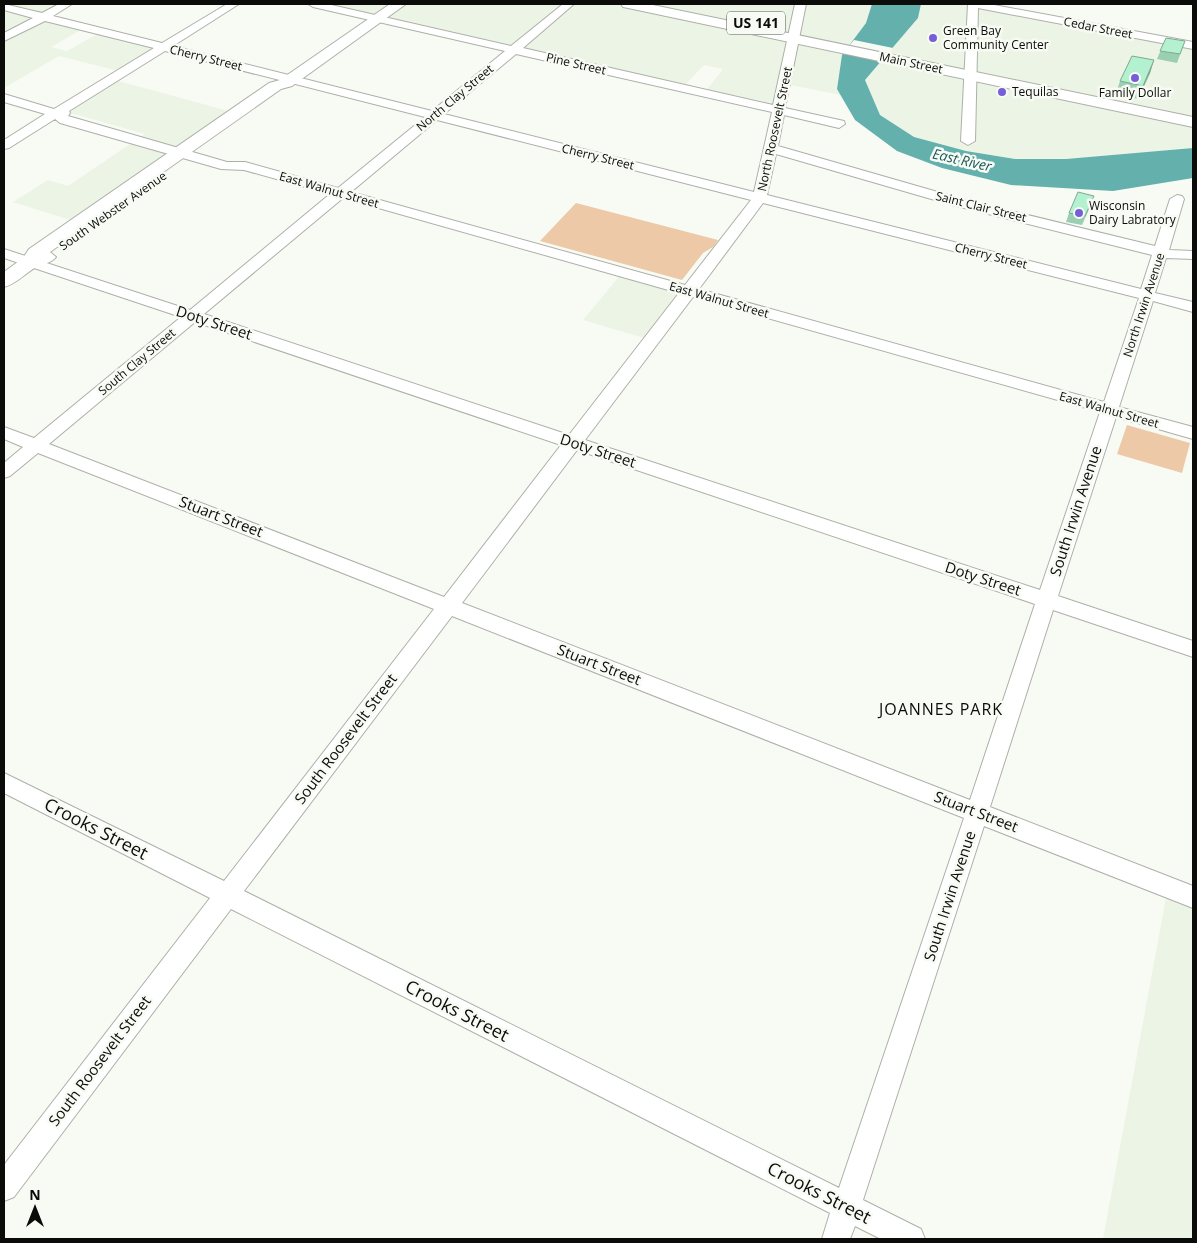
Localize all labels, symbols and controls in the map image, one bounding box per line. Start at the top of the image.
road number: US 141 [727,12,785,34]
street label: Cedar Street [1062,13,1134,43]
place label: Green Bay Community Center [943,22,1049,53]
marker: Green Bay Community Center [927,32,939,44]
street label: Cherry Street [168,40,244,75]
street label: Main Street [878,47,944,78]
street label: Pine Street [544,48,608,79]
street label: North Clay Street [413,60,497,135]
street label: North Roosevelt Street [753,65,796,193]
marker: Family Dollar [1129,72,1141,84]
place label: Tequilas [1012,83,1059,100]
place label: Family Dollar [1099,84,1171,101]
marker: Tequilas [996,86,1008,98]
street label: Cherry Street [560,139,636,174]
water label: East River [931,144,994,176]
street label: South Webster Avenue [56,167,170,254]
street label: East Walnut Street [277,167,381,212]
street label: Saint Clair Street [934,187,1028,226]
place label: Wisconsin Dairy Labratory [1089,197,1177,228]
marker: Wisconsin Dairy Labratory [1073,207,1085,219]
street label: Cherry Street [953,238,1029,273]
street label: North Irwin Avenue [1119,250,1168,359]
street label: East Walnut Street [667,277,771,322]
street label: Doty Street [174,300,255,344]
street label: South Clay Street [95,324,179,399]
street label: East Walnut Street [1057,387,1161,432]
street label: Doty Street [558,428,639,472]
street label: South Irwin Avenue [1045,443,1106,578]
street label: Stuart Street [177,491,266,541]
street label: Doty Street [943,556,1024,600]
street label: Stuart Street [555,639,644,689]
street label: South Roosevelt Street [289,669,401,808]
district label: JOANNES PARK [877,698,1003,720]
street label: Stuart Street [932,786,1021,836]
street label: Crooks Street [41,792,152,865]
street label: South Irwin Avenue [919,828,980,963]
street label: Crooks Street [402,974,513,1047]
street label: South Roosevelt Street [43,991,155,1130]
street label: Crooks Street [764,1156,875,1229]
north arrow [10,1183,60,1233]
text: N [29,1185,41,1204]

